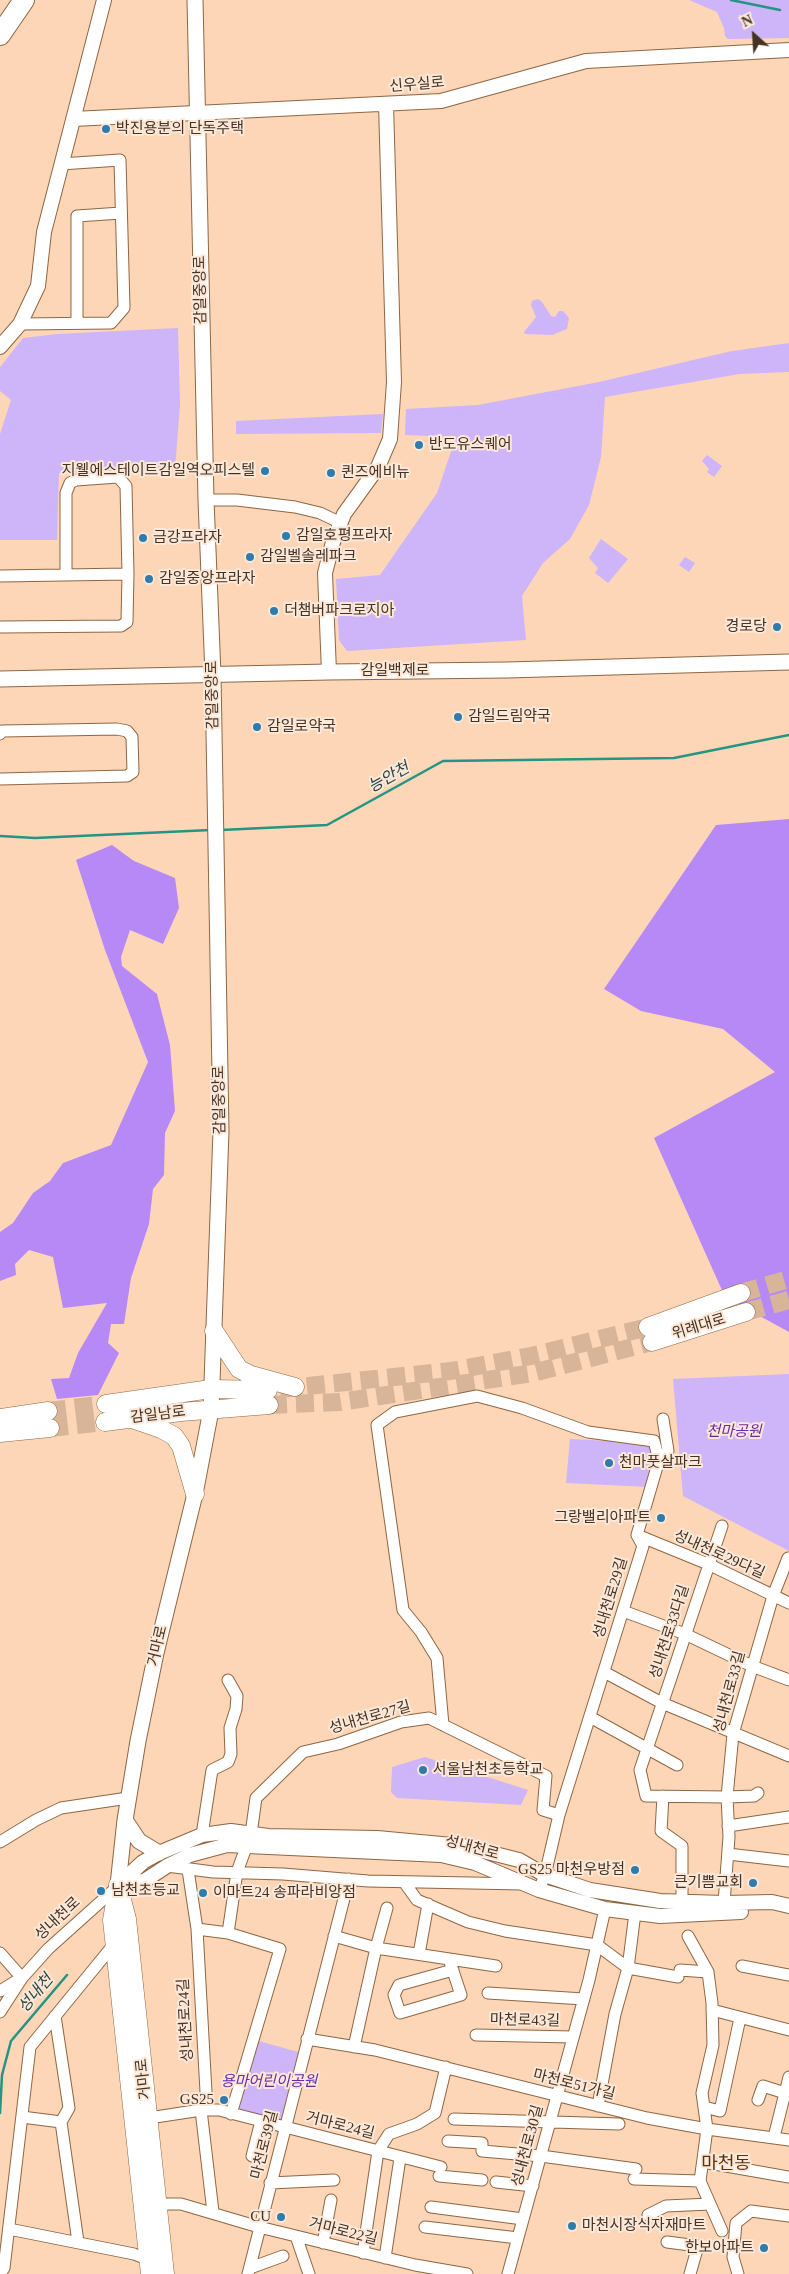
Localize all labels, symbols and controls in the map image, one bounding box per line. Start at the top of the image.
north arrow [729,10,779,60]
text: N [739,12,755,30]
street label: 신우실로 [389,74,445,96]
place label: 박진용분의 단독주택 [116,120,244,138]
marker: 박진용분의 단독주택 [100,123,112,135]
street label: 감일중앙로 [191,255,211,325]
place label: 반도유스퀘어 [429,436,512,454]
marker: 반도유스퀘어 [413,439,425,451]
place label: 지웰에스테이트감일역오피스텔 [62,462,255,480]
place label: 퀸즈에비뉴 [341,464,410,482]
marker: 지웰에스테이트감일역오피스텔 [259,465,271,477]
marker: 퀸즈에비뉴 [325,467,337,479]
place label: 감일호평프라자 [296,527,393,545]
place label: 금강프라자 [153,529,222,547]
marker: 감일호평프라자 [280,530,292,542]
marker: 금강프라자 [137,532,149,544]
place label: 감일벨솔레파크 [260,548,357,566]
marker: 감일벨솔레파크 [244,551,256,563]
place label: 감일중앙프라자 [159,570,256,588]
marker: 감일중앙프라자 [143,573,155,585]
place label: 더챔버파크로지아 [284,602,394,620]
marker: 더챔버파크로지아 [268,605,280,617]
place label: 경로당 [726,618,767,636]
marker: 경로당 [771,621,783,633]
street label: 감일중앙로 [203,660,223,730]
street label: 감일백제로 [361,662,429,680]
place label: 감일드림약국 [468,708,551,726]
marker: 감일드림약국 [452,711,464,723]
place label: 감일로약국 [267,718,336,736]
marker: 감일로약국 [251,721,263,733]
water label: 능안천 [365,759,413,797]
street label: 감일중앙로 [210,1065,230,1135]
street label: 위례대로 [670,1310,728,1344]
street label: 감일남로 [130,1403,186,1427]
park label: 천마공원 [706,1423,762,1441]
place label: 천마풋살파크 [619,1454,702,1472]
marker: 천마풋살파크 [603,1457,615,1469]
place label: 그랑밸리아파트 [554,1509,651,1527]
marker: 그랑밸리아파트 [655,1512,667,1524]
street label: 성내천로29다길 [671,1527,767,1583]
street label: 성내천로29길 [590,1555,632,1641]
street label: 성내천로33다길 [646,1583,694,1681]
street label: 거마로 [145,1624,171,1668]
street label: 성내천로33길 [710,1649,750,1735]
street label: 성내천로27길 [327,1698,413,1738]
place label: 서울남천초등학교 [433,1761,543,1779]
marker: 서울남천초등학교 [417,1764,429,1776]
street label: 성내천로 [443,1832,501,1864]
place label: GS25 마천우방점 [518,1861,625,1879]
marker: GS25 마천우방점 [629,1864,641,1876]
place label: 큰기쁨교회 [674,1874,743,1892]
marker: 큰기쁨교회 [747,1877,759,1889]
place label: 남천초등교 [111,1882,180,1900]
place label: 이마트24 송파라비앙점 [213,1884,356,1902]
marker: 남천초등교 [95,1885,107,1897]
marker: 이마트24 송파라비앙점 [197,1887,209,1899]
street label: 성내천로 [32,1894,84,1944]
water label: 성내천 [14,1971,58,2017]
street label: 성내천로24길 [175,1978,197,2062]
street label: 마천로43길 [490,2011,560,2031]
street label: 거마로 [133,2057,155,2101]
street label: 마천로51가길 [531,2066,617,2104]
park label: 용마어린이공원 [221,2073,317,2091]
place label: GS25 [180,2091,214,2109]
marker: GS25 [218,2094,230,2106]
street label: 성내천로30길 [508,2103,548,2189]
street label: 마천로39길 [248,2109,282,2181]
street label: 거마로24길 [304,2109,376,2143]
district label: 마천동 [701,2153,751,2175]
place label: CU [250,2208,271,2226]
marker: CU [275,2211,287,2223]
street label: 거마로22길 [307,2215,379,2249]
place label: 마천시장식자재마트 [582,2217,706,2235]
marker: 마천시장식자재마트 [566,2220,578,2232]
place label: 한보아파트 [685,2239,754,2257]
marker: 한보아파트 [758,2242,770,2254]

